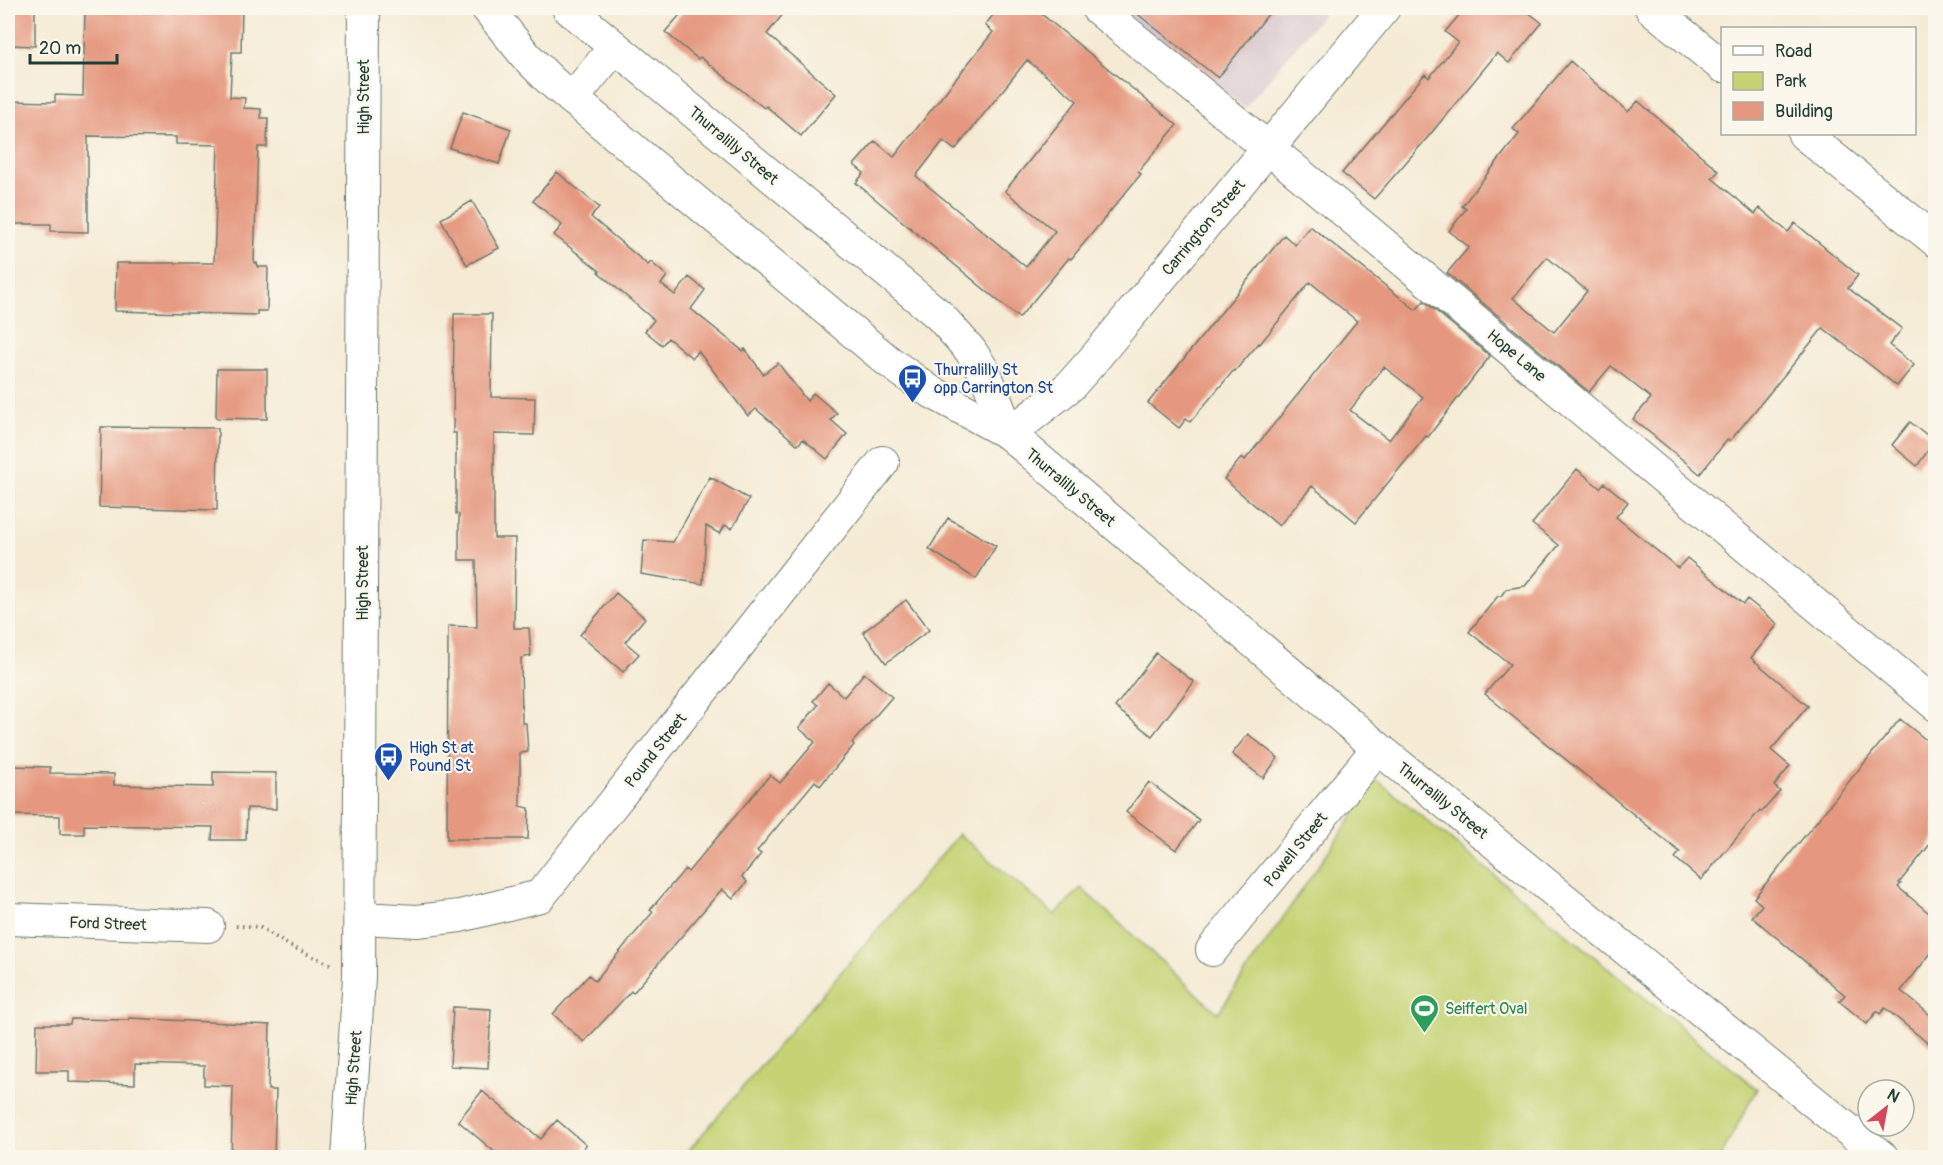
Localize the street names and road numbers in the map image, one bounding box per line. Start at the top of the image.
street label: High Street [354,59,374,135]
street label: Thurralilly Street [684,102,783,190]
street label: Carrington Street [1158,175,1250,280]
street label: Hope Lane [1483,325,1550,386]
street label: Thurralilly Street [1021,444,1120,532]
street label: High Street [353,545,373,621]
street label: Pound Street [620,709,691,792]
street label: Thurralilly Street [1393,758,1492,844]
street label: Powell Street [1260,808,1332,891]
street label: Ford Street [69,913,148,935]
street label: High Street [341,1029,367,1106]

